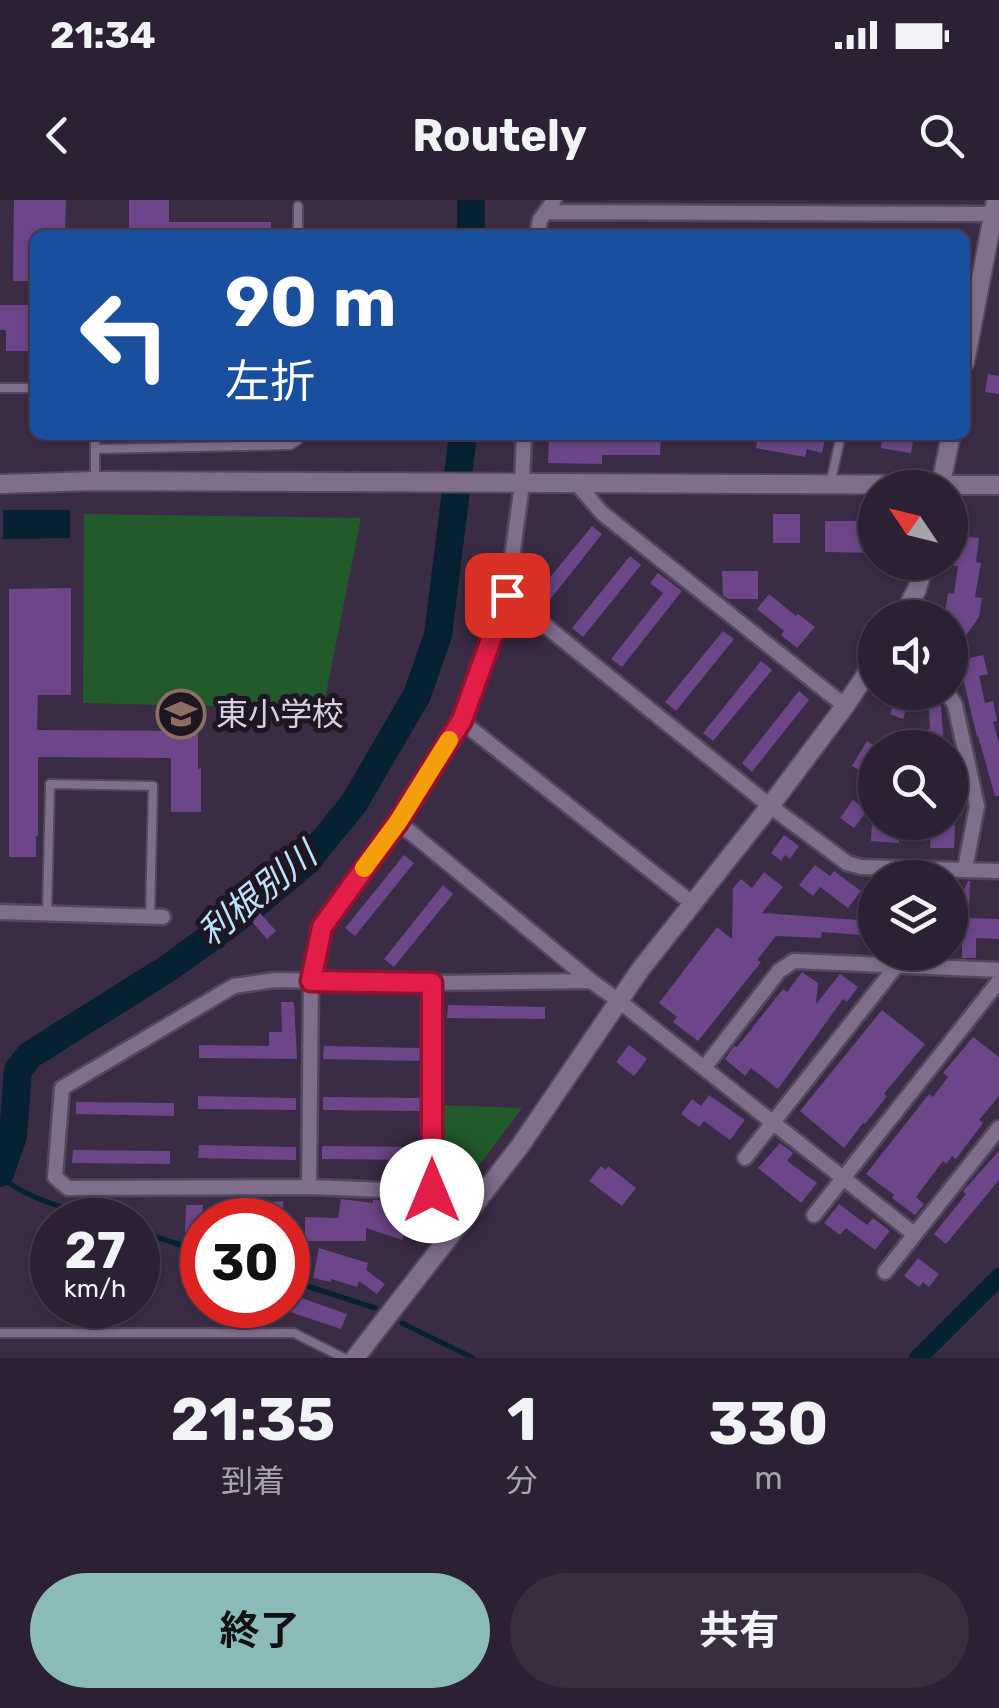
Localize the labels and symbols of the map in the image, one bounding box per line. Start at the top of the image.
north arrow [858,470,968,580]
pin [465,553,550,638]
school or university icon: 東小学校 [155,688,207,740]
place label: 東小学校 [216,695,344,733]
water label: 利根別川 [189,831,328,954]
position arrow [380,1139,484,1243]
speed limit sign: 30 [180,1198,310,1328]

